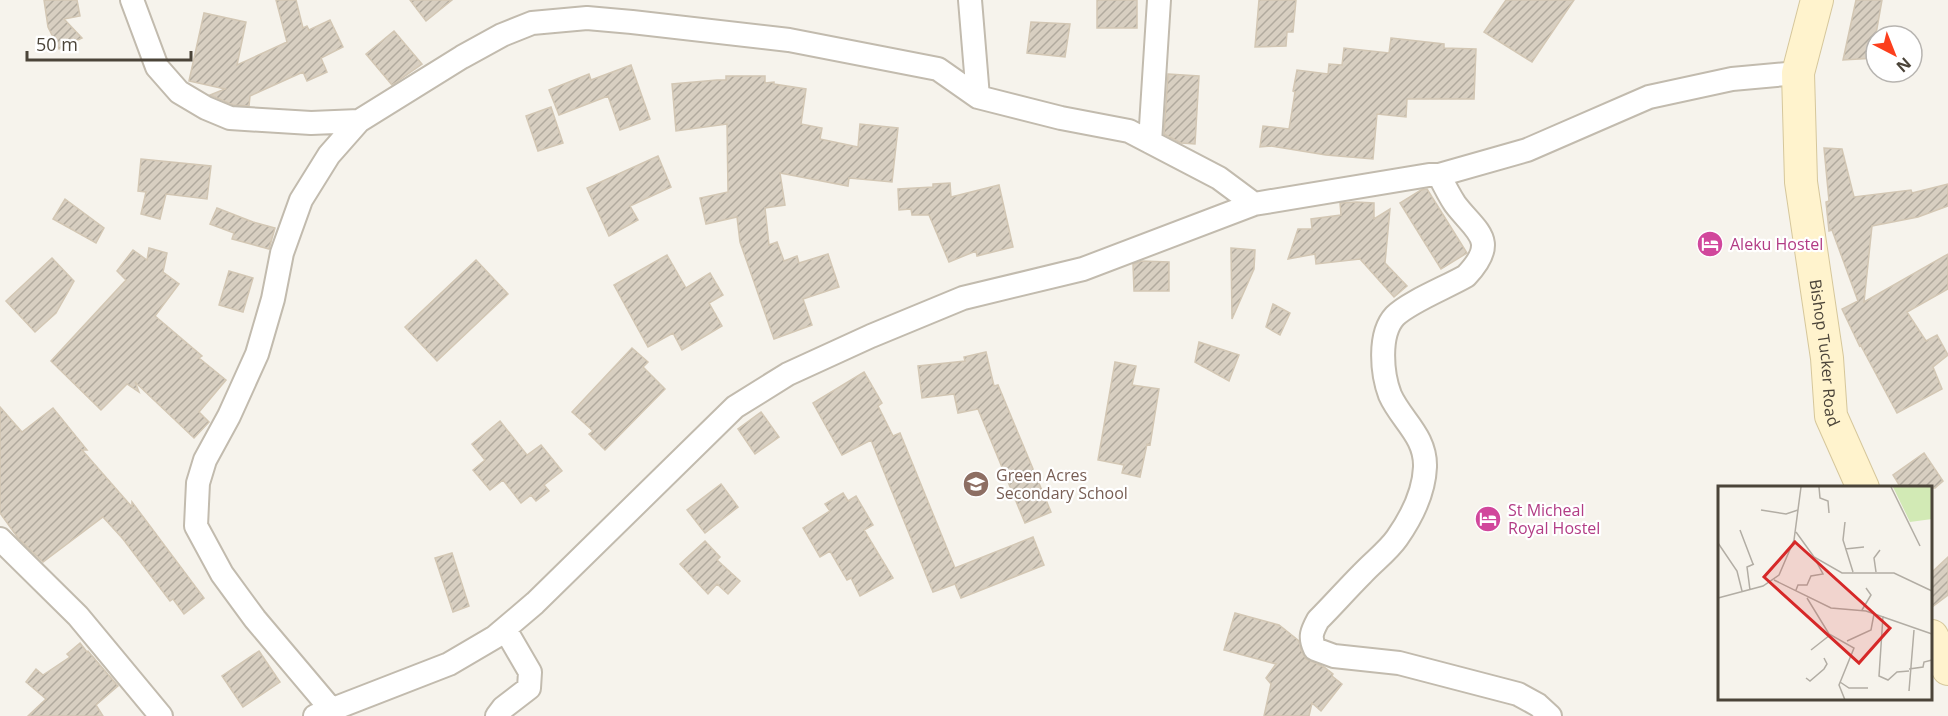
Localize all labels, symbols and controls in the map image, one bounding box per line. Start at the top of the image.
scale bar [27,24,190,62]
north arrow [1864,24,1924,84]
text: 50 m [36,32,78,56]
text: N [1892,53,1916,78]
hotel icon: Aleku Hostel [1695,229,1725,259]
place label: Aleku Hostel [1730,233,1823,255]
street label: Bishop Tucker Road [1805,278,1845,430]
place label: Green Acres Secondary School [996,464,1128,504]
school or university icon: Green Acres Secondary School [961,469,991,499]
inset map [1718,486,1933,701]
place label: St Micheal Royal Hostel [1508,499,1600,539]
hotel icon: St Micheal Royal Hostel [1473,504,1503,534]

